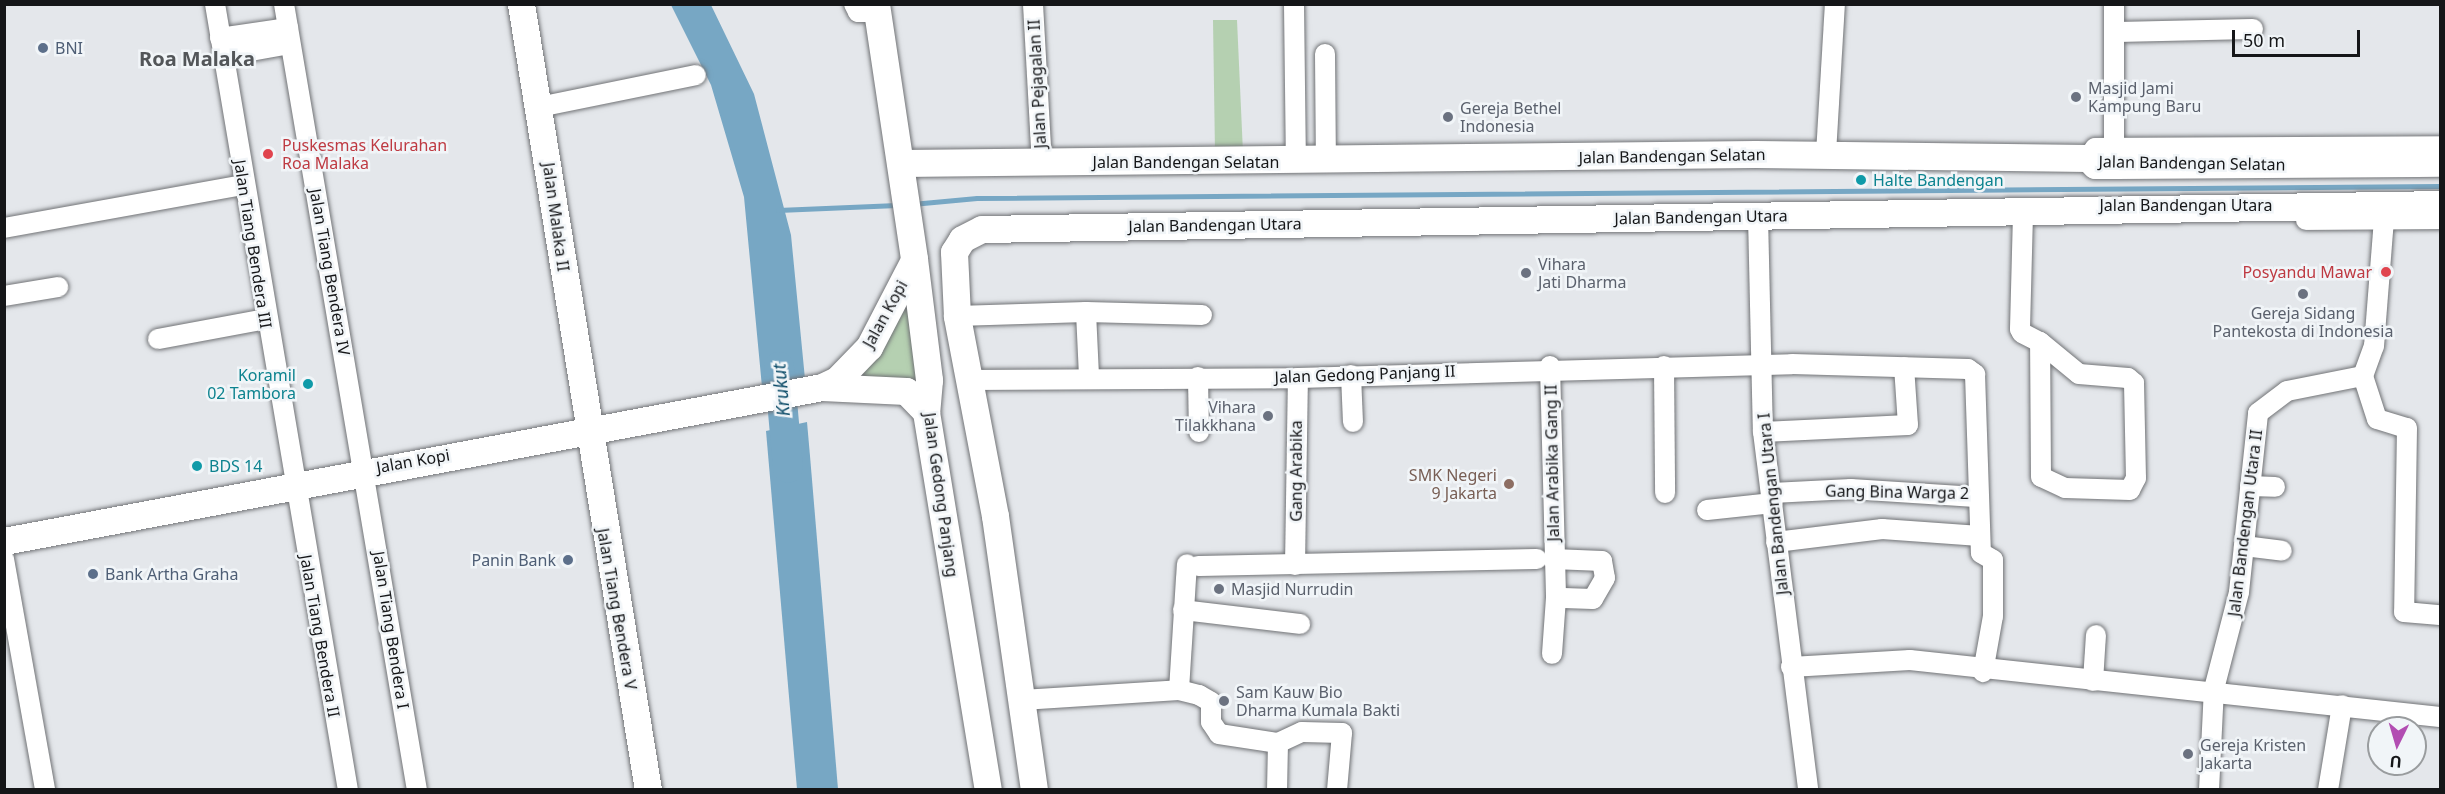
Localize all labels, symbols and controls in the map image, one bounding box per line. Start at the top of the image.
scale bar [2235,18,2362,56]
street label: Jalan Pejagalan II [1024,19,1050,149]
text: 50 m [2243,28,2285,52]
place label: BNI [55,38,83,58]
marker: BNI [36,41,50,55]
district label: Roa Malaka [139,46,255,70]
place label: Masjid Jami Kampung Baru [2088,78,2201,116]
marker: Masjid Jami Kampung Baru [2069,90,2083,104]
place label: Gereja Bethel Indonesia [1460,98,1561,136]
marker: Gereja Bethel Indonesia [1441,110,1455,124]
place label: Puskesmas Kelurahan Roa Malaka [282,135,447,173]
marker: Puskesmas Kelurahan Roa Malaka [259,145,277,163]
street label: Jalan Bandengan Selatan [1578,145,1766,167]
street label: Jalan Bandengan Selatan [1093,152,1279,172]
street label: Jalan Bandengan Selatan [2098,152,2286,174]
street label: Jalan Tiang Bendera III [230,158,276,330]
street label: Jalan Malaka II [539,161,573,273]
place label: Halte Bandengan [1873,170,2004,190]
marker: Halte Bandengan [1854,173,1868,187]
street label: Jalan Tiang Bendera IV [306,187,354,357]
street label: Jalan Bandengan Utara [2099,195,2273,215]
street label: Jalan Bandengan Utara [1614,206,1788,228]
street label: Jalan Bandengan Utara [1128,214,1302,236]
place label: Vihara Jati Dharma [1538,254,1626,292]
place label: Posyandu Mawar [2242,262,2372,282]
marker: Posyandu Mawar [2377,263,2395,281]
marker: Vihara Jati Dharma [1519,266,1533,280]
street label: Jalan Kopi [859,277,911,351]
marker: Gereja Sidang Pantekosta di Indonesia [2296,287,2310,301]
place label: Gereja Sidang Pantekosta di Indonesia [2213,303,2393,341]
street label: Jalan Gedong Panjang II [1274,361,1456,387]
water label: Krukut [768,363,794,417]
place label: Koramil 02 Tambora [207,365,296,403]
marker: Koramil 02 Tambora [301,377,315,391]
street label: Jalan Arabika Gang II [1541,384,1563,542]
place label: Vihara Tilakkhana [1175,397,1256,435]
marker: Vihara Tilakkhana [1261,409,1275,423]
street label: Jalan Gedong Panjang [920,411,962,579]
street label: Jalan Bandengan Utara I [1754,412,1792,596]
street label: Gang Arabika [1286,420,1306,522]
street label: Jalan Bandengan Utara II [2224,428,2266,618]
street label: Jalan Kopi [375,445,451,477]
place label: BDS 14 [209,456,262,476]
marker: BDS 14 [190,459,204,473]
place label: SMK Negeri 9 Jakarta [1409,465,1497,503]
marker: SMK Negeri 9 Jakarta [1502,477,1516,491]
street label: Gang Bina Warga 2 [1825,481,1969,503]
street label: Jalan Tiang Bendera V [593,527,641,691]
street label: Jalan Tiang Bendera I [369,550,413,710]
place label: Panin Bank [471,550,556,570]
street label: Jalan Tiang Bendera II [296,553,344,719]
marker: Panin Bank [561,553,575,567]
place label: Bank Artha Graha [105,564,238,584]
marker: Bank Artha Graha [86,567,100,581]
place label: Masjid Nurrudin [1231,579,1353,599]
marker: Masjid Nurrudin [1212,582,1226,596]
place label: Sam Kauw Bio Dharma Kumala Bakti [1236,682,1400,720]
marker: Sam Kauw Bio Dharma Kumala Bakti [1217,694,1231,708]
north arrow [2367,716,2427,776]
place label: Gereja Kristen Jakarta [2200,735,2306,773]
marker: Gereja Kristen Jakarta [2181,747,2195,761]
text: U [2389,750,2403,773]

